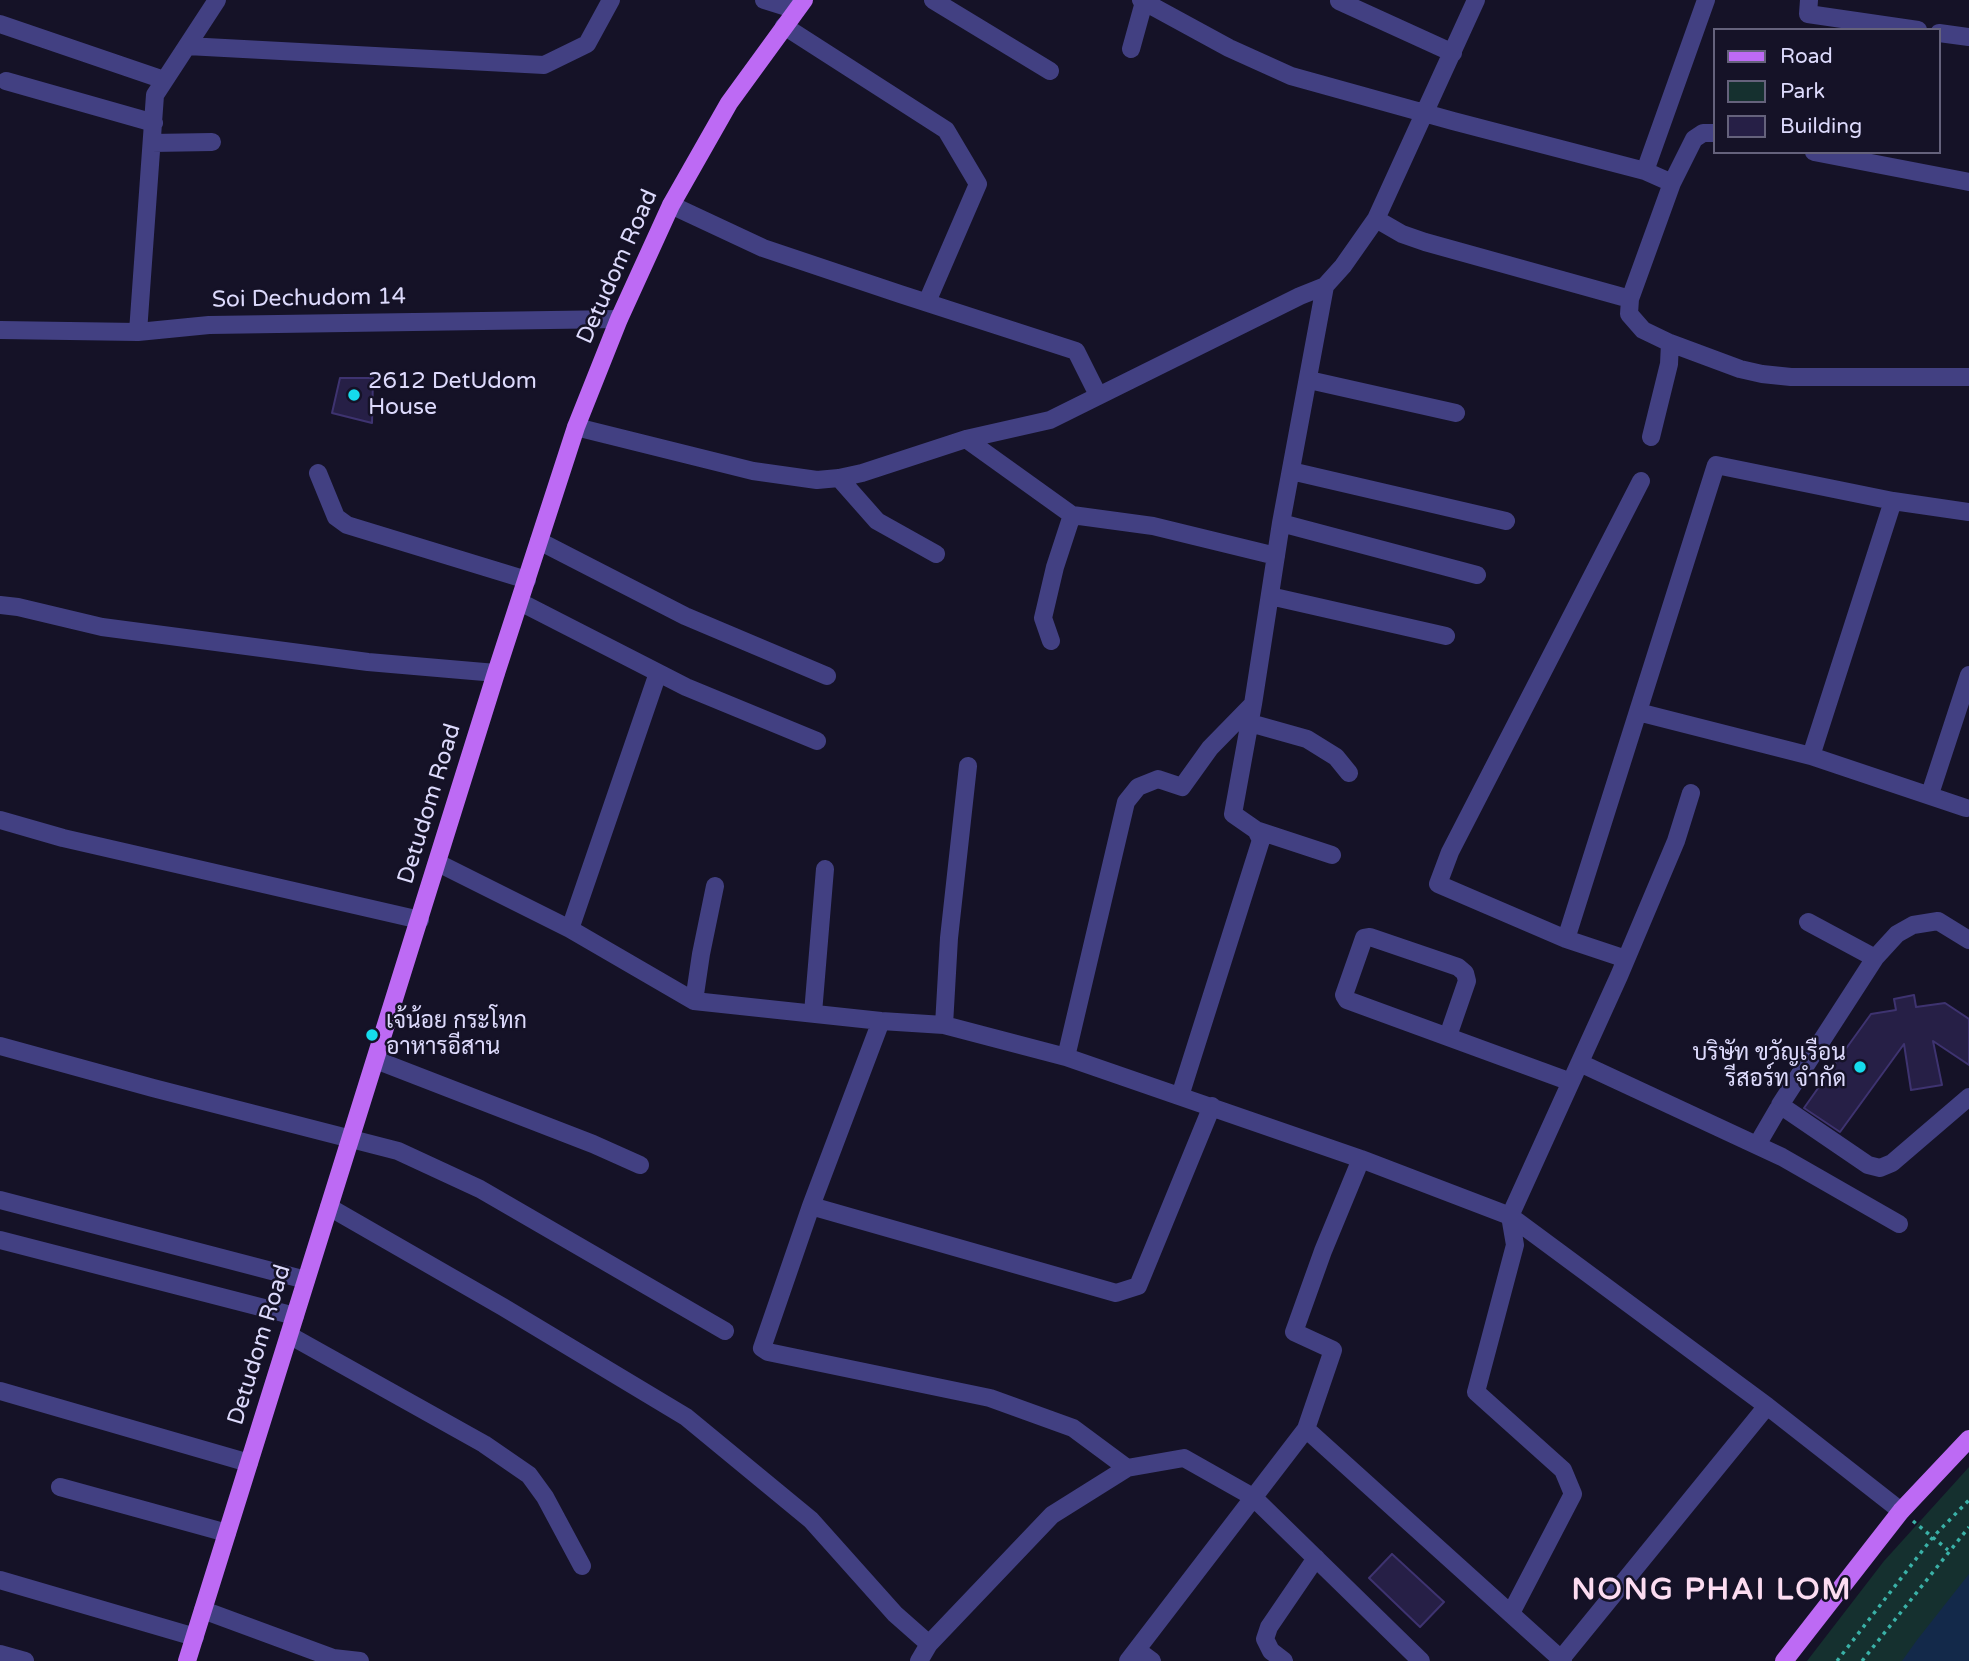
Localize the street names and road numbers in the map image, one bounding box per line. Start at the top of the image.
street label: Detudom Road [572,186,664,348]
street label: Soi Dechudom 14 [212,284,406,314]
street label: Detudom Road [393,721,467,887]
street label: Detudom Road [223,1262,297,1428]

